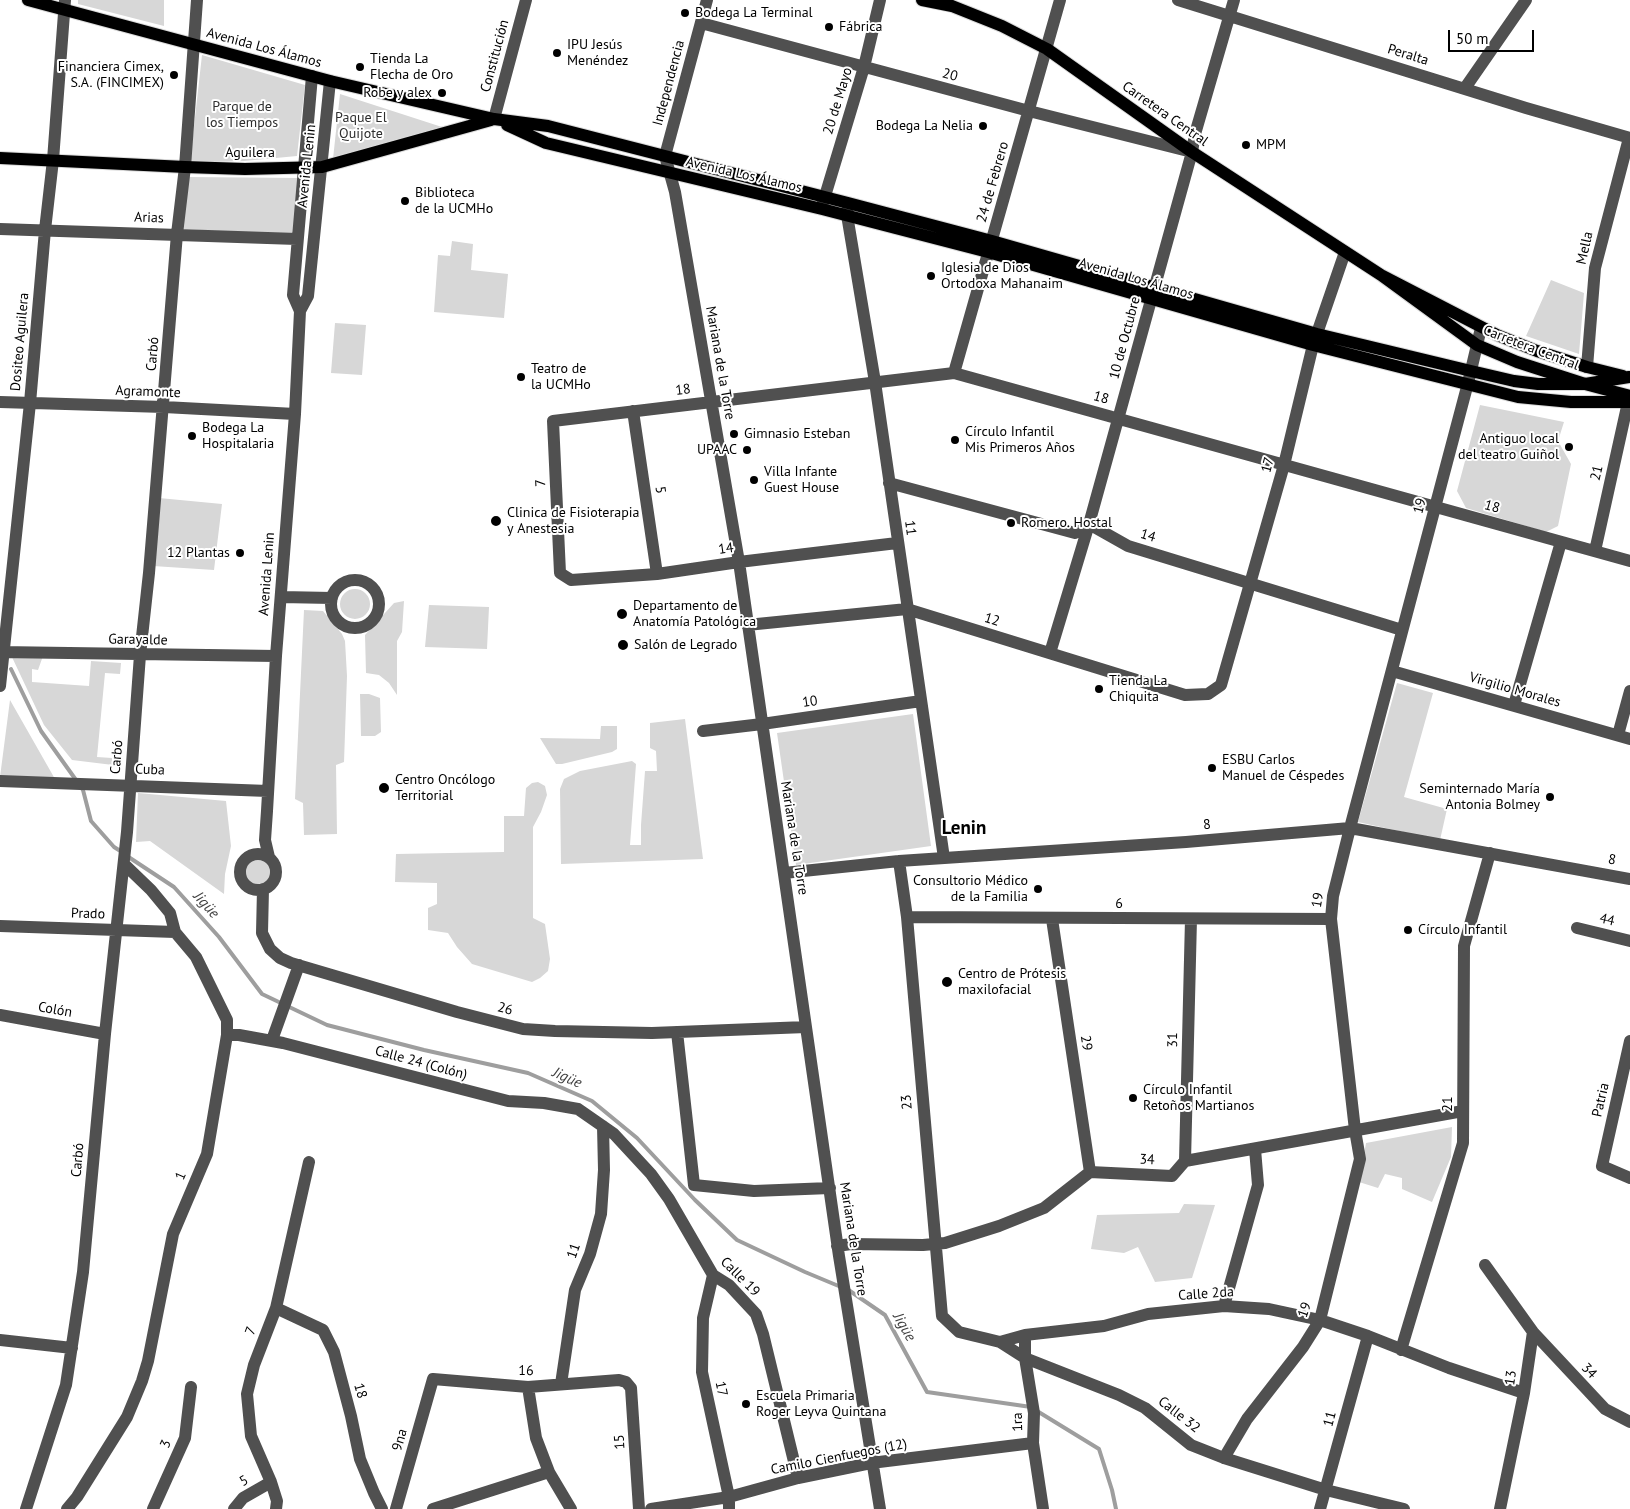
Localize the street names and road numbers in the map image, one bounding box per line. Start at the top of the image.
street label: Constitución [477,18,513,94]
street label: Avenida Los Álamos [205,25,323,71]
street label: Independencia [649,38,689,128]
street label: Peralta [1386,41,1430,69]
street label: 20 de Mayo [820,65,856,137]
street label: 20 [940,65,960,85]
street label: Carretera Central [1119,78,1211,150]
street label: Avenida Lenin [294,124,320,208]
street label: 24 de Febrero [973,140,1013,224]
street label: Aguilera [225,145,275,161]
street label: Avenida Los Álamos [684,153,804,197]
street label: Arias [134,209,164,227]
street label: Mella [1573,230,1597,266]
street label: Avenida Los Álamos [1077,255,1195,303]
street label: Dositeo Aguilera [7,292,33,392]
street label: 10 de Octubre [1106,295,1144,381]
street label: Mariana de la Torre [702,305,738,421]
street label: Carretera Central [1481,322,1581,374]
street label: Carbó [143,336,163,372]
street label: 18 [674,381,692,399]
street label: Agramonte [115,382,181,402]
street label: 18 [1091,388,1111,408]
street label: 17 [1258,455,1278,475]
street label: 21 [1587,464,1607,482]
street label: 7 [532,479,550,487]
street label: 5 [651,485,669,495]
street label: 19 [1410,496,1430,516]
street label: 18 [1482,497,1502,517]
street label: 11 [901,519,919,537]
street label: 14 [1138,526,1158,546]
street label: Avenida Lenin [256,532,278,616]
street label: 14 [717,540,735,558]
street label: 12 [982,610,1002,630]
street label: Garayalde [108,631,168,649]
street label: Virgilio Morales [1467,669,1563,711]
street label: 10 [801,693,819,711]
street label: Carbó [107,739,127,775]
street label: Cuba [135,761,165,779]
street label: Mariana de la Torre [777,780,811,896]
street label: 8 [1202,816,1212,834]
street label: 8 [1607,851,1617,869]
street label: 19 [1309,891,1327,909]
street label: 6 [1115,896,1123,912]
street label: Prado [71,905,105,923]
street label: 44 [1598,910,1616,930]
street label: Colón [37,999,73,1021]
street label: 26 [496,999,514,1019]
street label: 31 [1164,1032,1182,1048]
street label: 29 [1077,1034,1095,1052]
street label: Calle 24 (Colón) [373,1043,469,1083]
street label: Patria [1589,1081,1613,1119]
street label: 23 [898,1094,916,1110]
street label: 21 [1440,1096,1456,1112]
street label: Carbó [68,1142,88,1178]
street label: 34 [1139,1151,1155,1169]
street label: 1 [172,1169,190,1183]
street label: Mariana de la Torre [836,1181,870,1297]
street label: 11 [564,1241,584,1261]
street label: Calle 19 [717,1254,763,1300]
street label: Calle 2da [1178,1284,1234,1304]
street label: 19 [1295,1300,1315,1320]
street label: 7 [242,1324,260,1338]
street label: 34 [1578,1360,1600,1382]
street label: 16 [518,1362,534,1380]
street label: 13 [1502,1369,1520,1387]
street label: 17 [711,1380,731,1398]
street label: 18 [350,1381,370,1401]
street label: Calle 32 [1155,1393,1203,1437]
street label: 11 [1320,1409,1340,1429]
street label: 1ra [1009,1412,1027,1432]
street label: 9na [389,1427,411,1453]
street label: 15 [611,1434,629,1450]
street label: Camilo Cienfuegos (12) [769,1436,909,1478]
street label: 3 [157,1437,175,1451]
street label: 5 [236,1472,252,1490]

